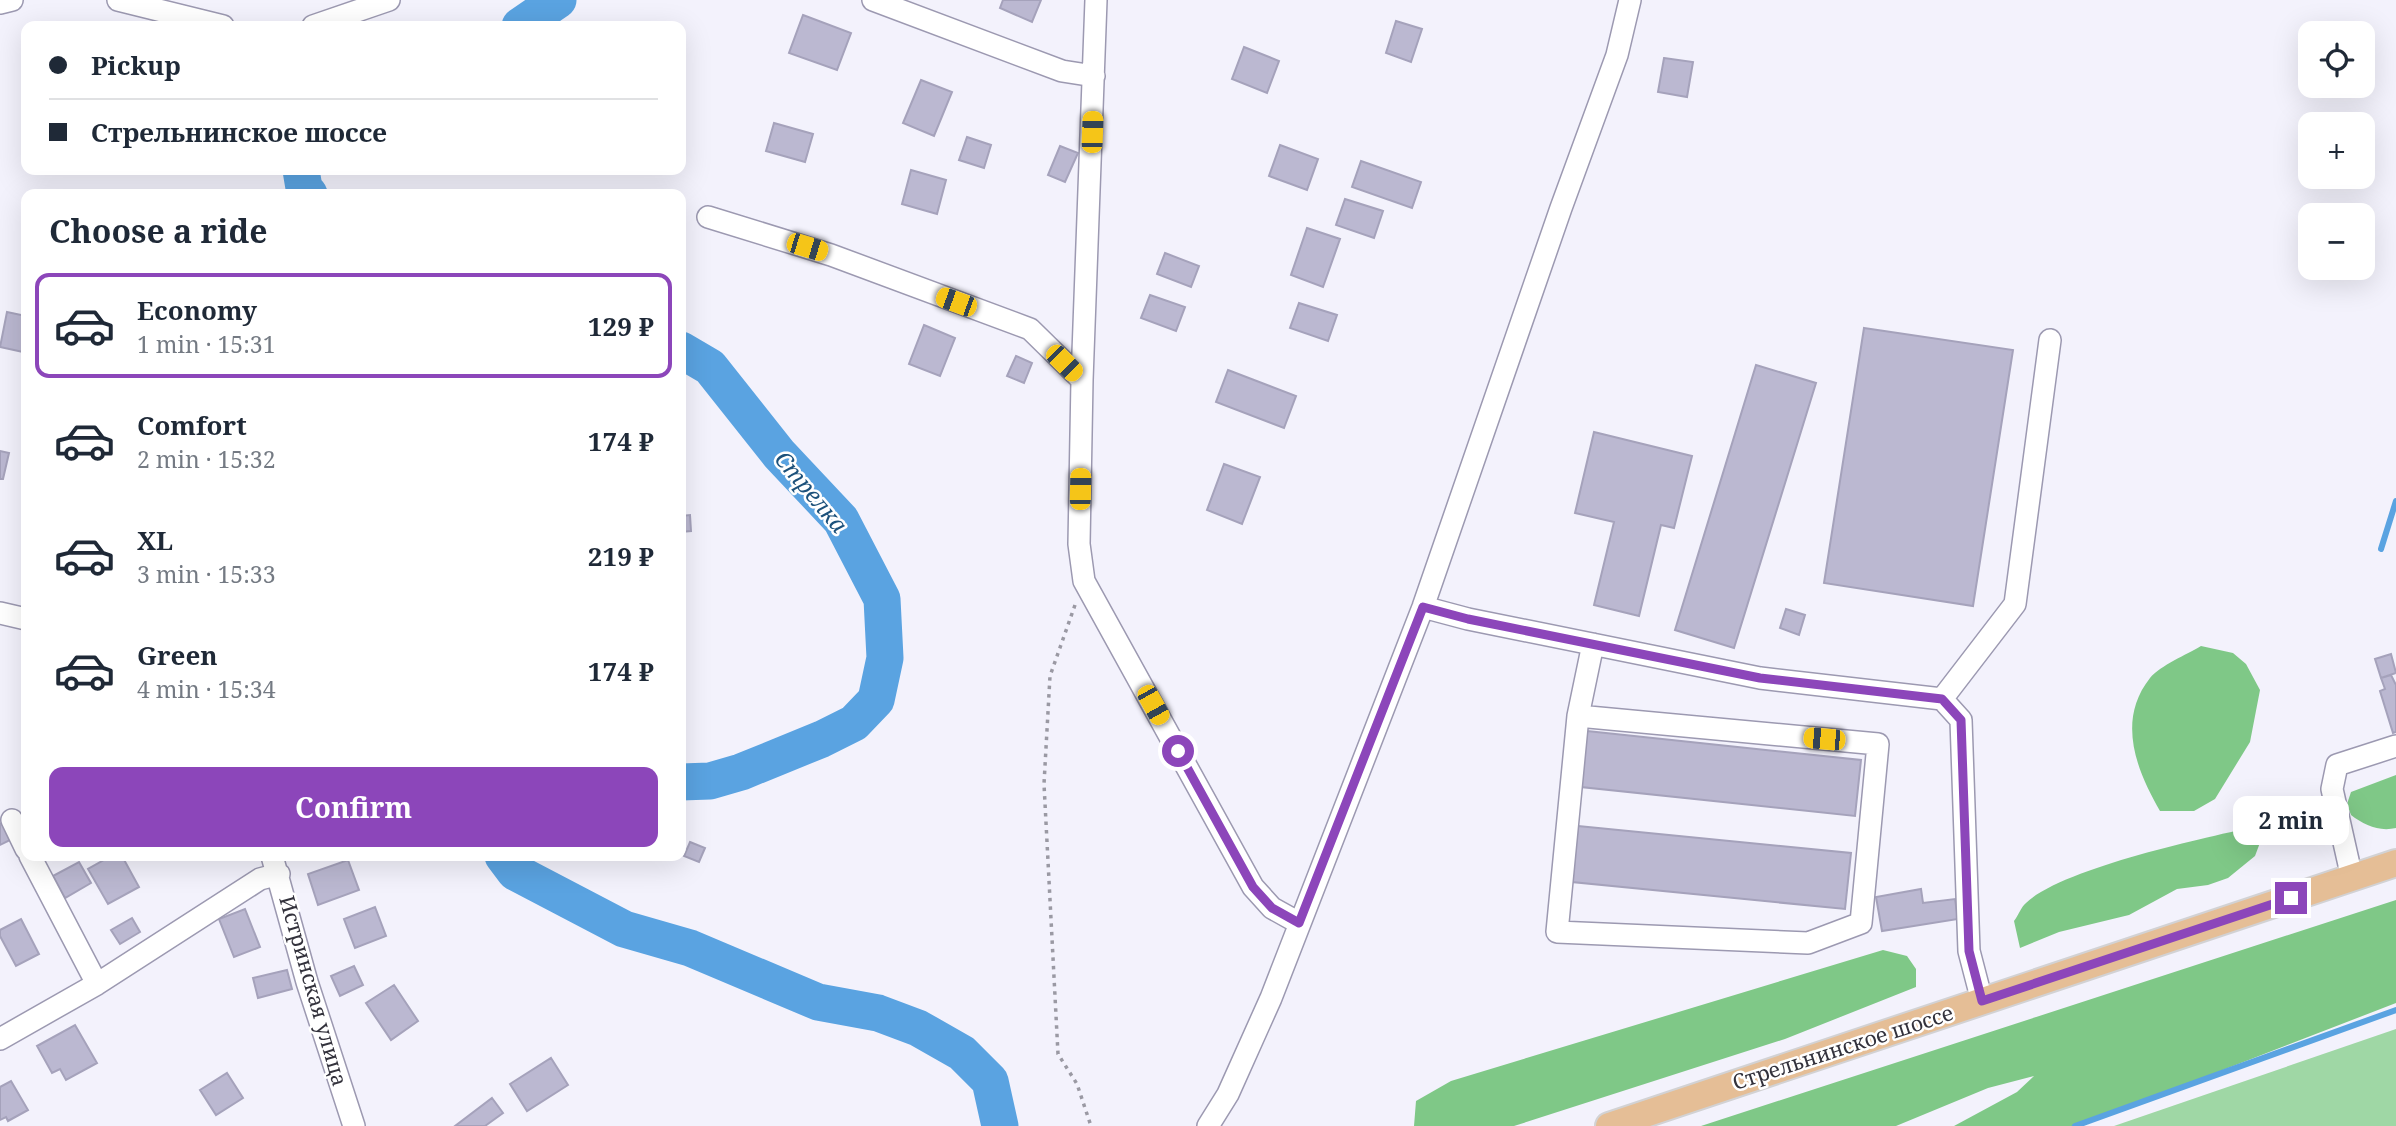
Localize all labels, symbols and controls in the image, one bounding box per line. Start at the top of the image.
map controls [2298,21,2375,280]
button: locate [2298,21,2375,98]
text: Pickup [91,47,181,83]
car [1081,111,1104,153]
button: + [2298,112,2375,189]
text: Стрельнинское шоссе [91,114,387,150]
button: − [2298,203,2375,280]
text: Choose a ride [49,209,268,252]
car [784,231,831,263]
car [933,285,980,319]
text: Economy [137,292,257,328]
icon: car [53,294,116,357]
text: 129 ₽ [588,308,654,344]
text: 1 min · 15:31 [137,328,275,360]
car [1042,341,1087,385]
text: Comfort [137,407,247,443]
icon: car [53,409,116,472]
text: 174 ₽ [588,423,654,459]
text: 2 min · 15:32 [137,443,275,475]
water label: Стрелка [768,443,856,539]
car [1070,468,1091,510]
text: XL [137,522,173,558]
icon: car [53,524,116,587]
text: 219 ₽ [588,538,654,574]
text: 3 min · 15:33 [137,558,275,590]
text: Green [137,637,218,673]
icon: car [53,639,116,702]
text: 174 ₽ [588,653,654,689]
text: 4 min · 15:34 [137,673,275,705]
car [1134,682,1173,728]
car [1803,727,1846,751]
route start [1162,735,1194,767]
button: Confirm [49,767,658,847]
callout: 2 min [2233,796,2349,846]
text: 2 min [2258,804,2324,836]
route end [2275,882,2307,914]
street label: Истринская улица [273,892,355,1089]
street label: Стрельнинское шоссе [1729,998,1957,1096]

